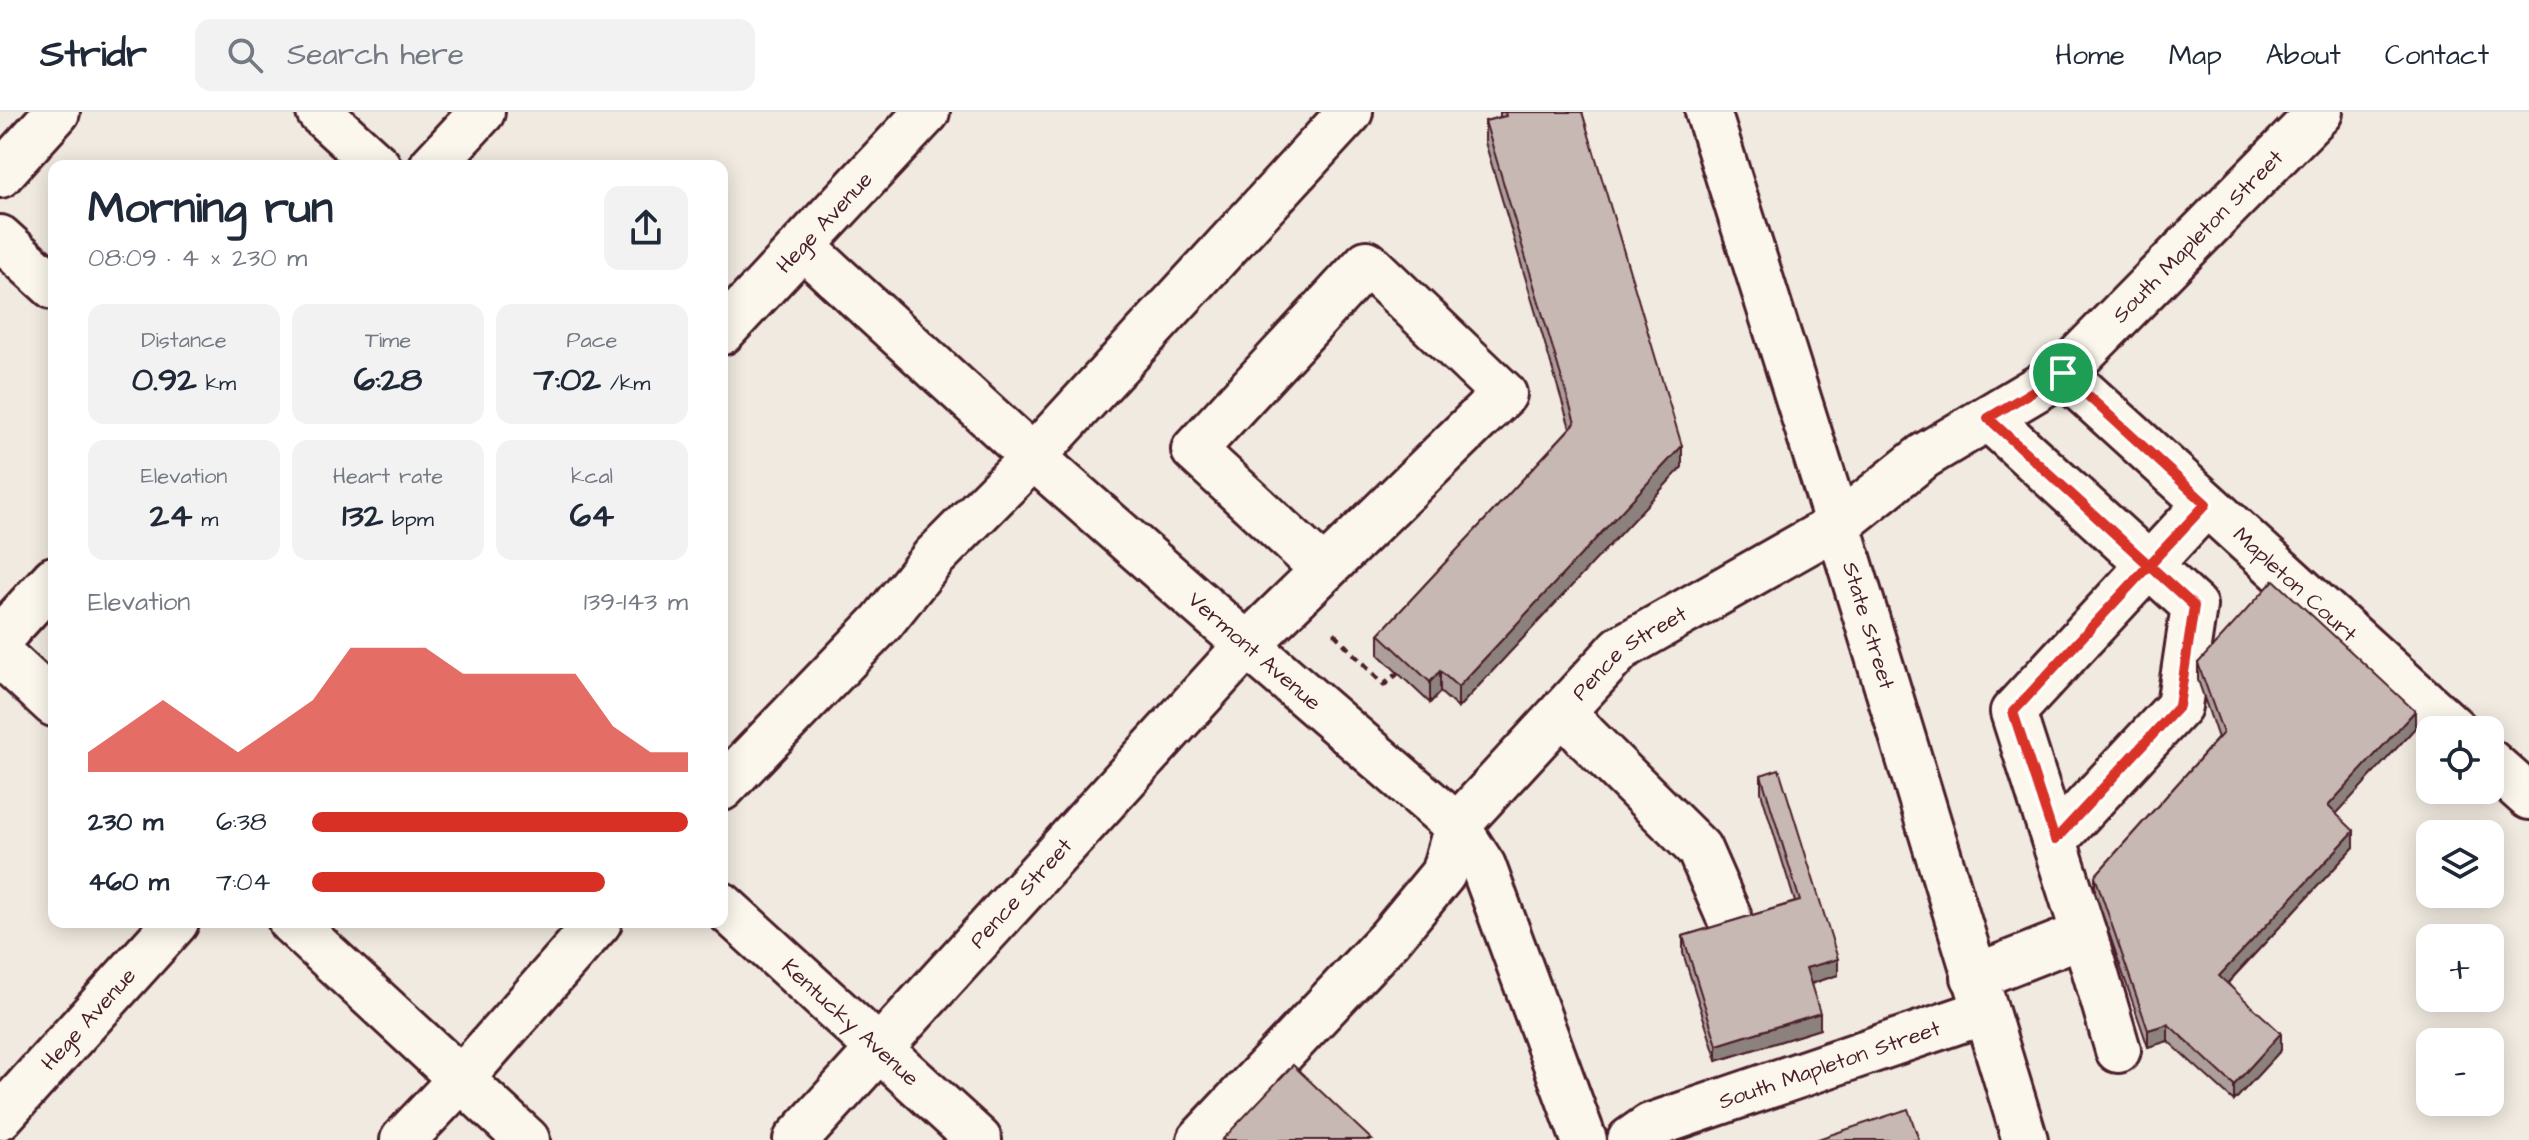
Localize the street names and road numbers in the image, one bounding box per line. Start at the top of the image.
street label: South Mapleton Street [2105,142,2290,330]
street label: Hege Avenue [769,165,880,280]
street label: Mapleton Court [2226,520,2364,649]
street label: State Street [1835,558,1903,693]
street label: Vermont Avenue [1181,584,1328,718]
street label: Pence Street [1565,598,1692,707]
street label: Pence Street [963,831,1079,955]
street label: Kentucky Avenue [775,952,926,1093]
street label: Hege Avenue [34,961,143,1077]
street label: South Mapleton Street [1714,1013,1944,1117]

